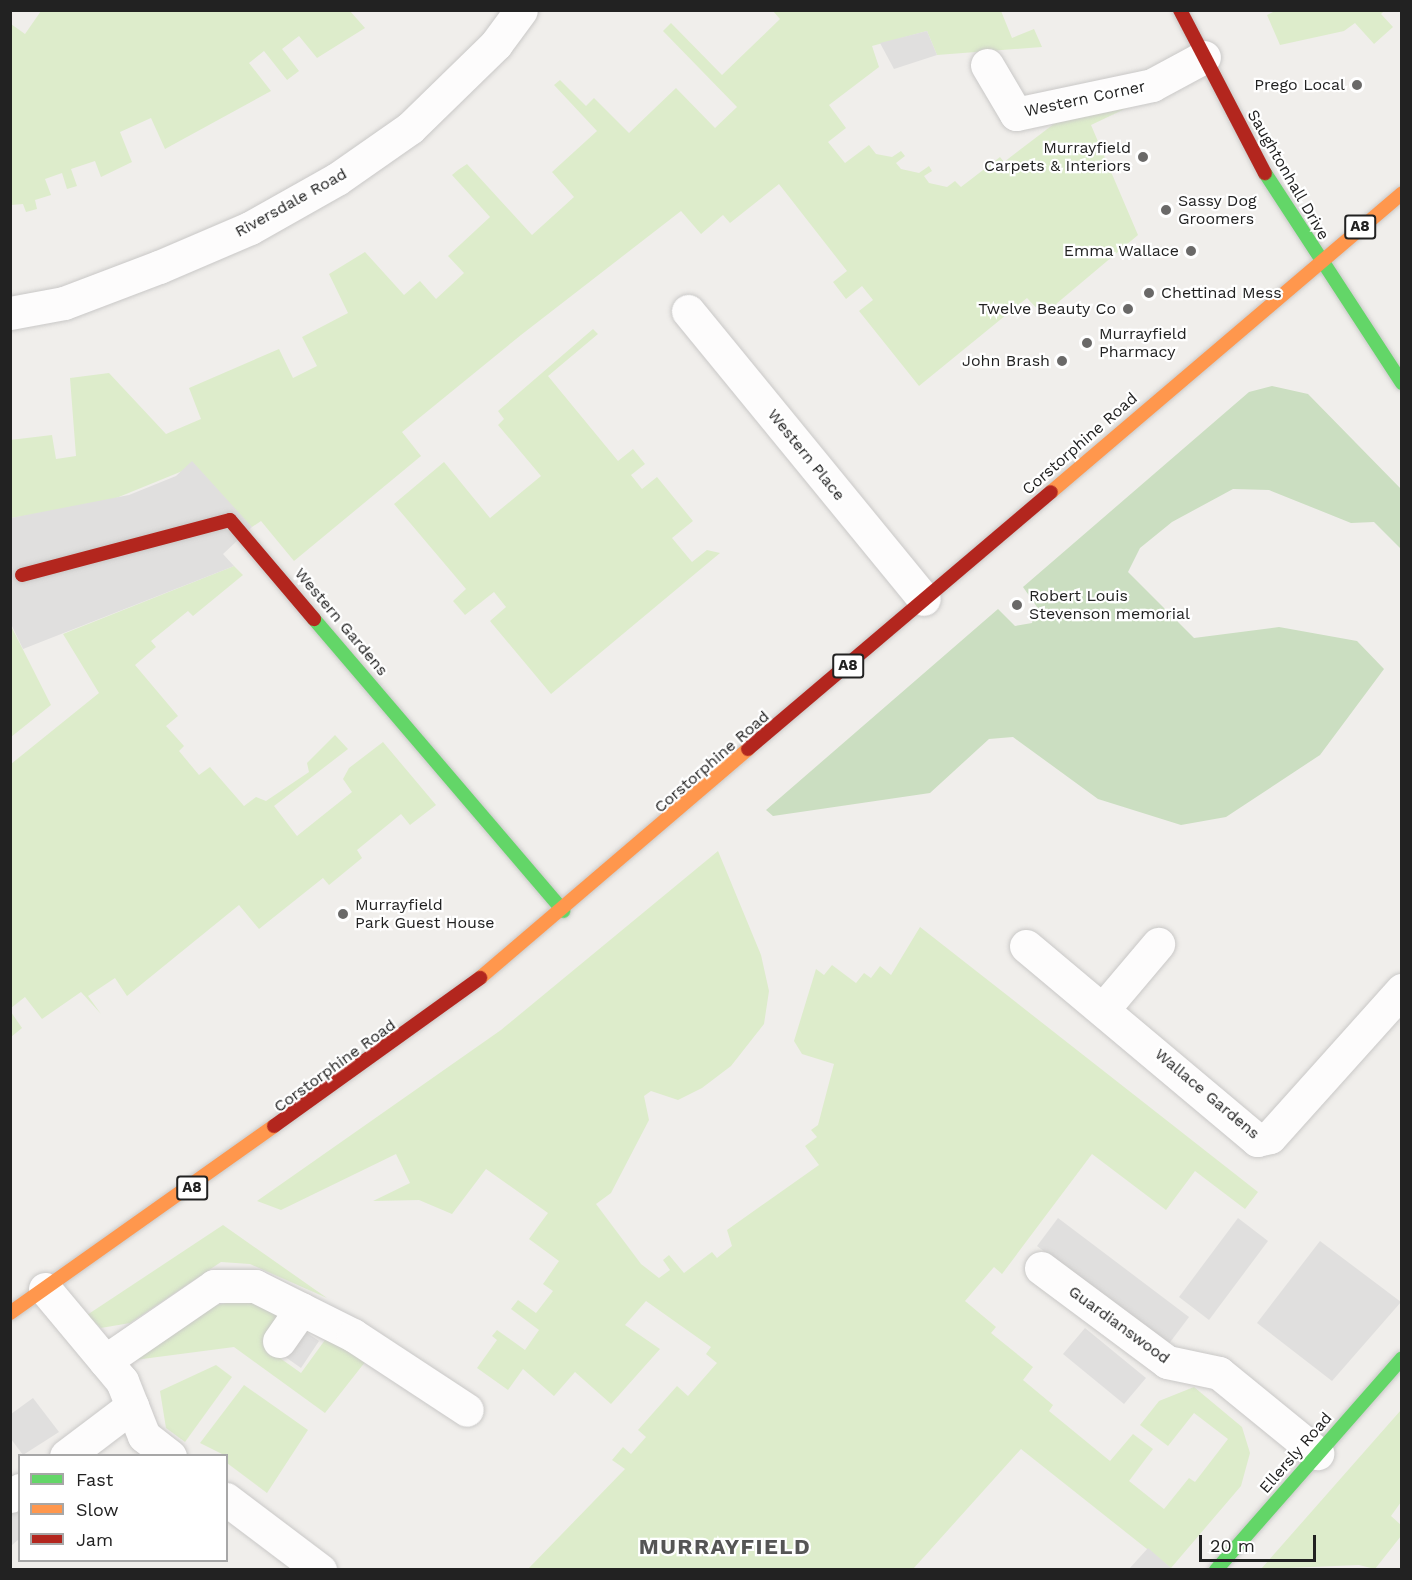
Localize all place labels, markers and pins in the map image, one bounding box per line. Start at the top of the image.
place label: Prego Local [1254,75,1345,95]
marker: Prego Local [1350,78,1364,92]
place label: Murrayfield Carpets & Interiors [984,138,1131,176]
marker: Murrayfield Carpets & Interiors [1136,150,1150,164]
place label: Sassy Dog Groomers [1178,191,1257,229]
marker: Sassy Dog Groomers [1159,203,1173,217]
place label: Emma Wallace [1063,241,1179,261]
marker: Emma Wallace [1184,244,1198,258]
place label: Chettinad Mess [1161,283,1282,303]
marker: Chettinad Mess [1142,286,1156,300]
place label: Twelve Beauty Co [978,299,1116,319]
marker: Twelve Beauty Co [1121,302,1135,316]
place label: Murrayfield Pharmacy [1099,324,1187,362]
marker: Murrayfield Pharmacy [1080,336,1094,350]
place label: John Brash [962,351,1050,371]
marker: John Brash [1055,354,1069,368]
place label: Robert Louis Stevenson memorial [1029,586,1190,624]
marker: Robert Louis Stevenson memorial [1010,598,1024,612]
place label: Murrayfield Park Guest House [355,895,495,933]
marker: Murrayfield Park Guest House [336,907,350,921]

